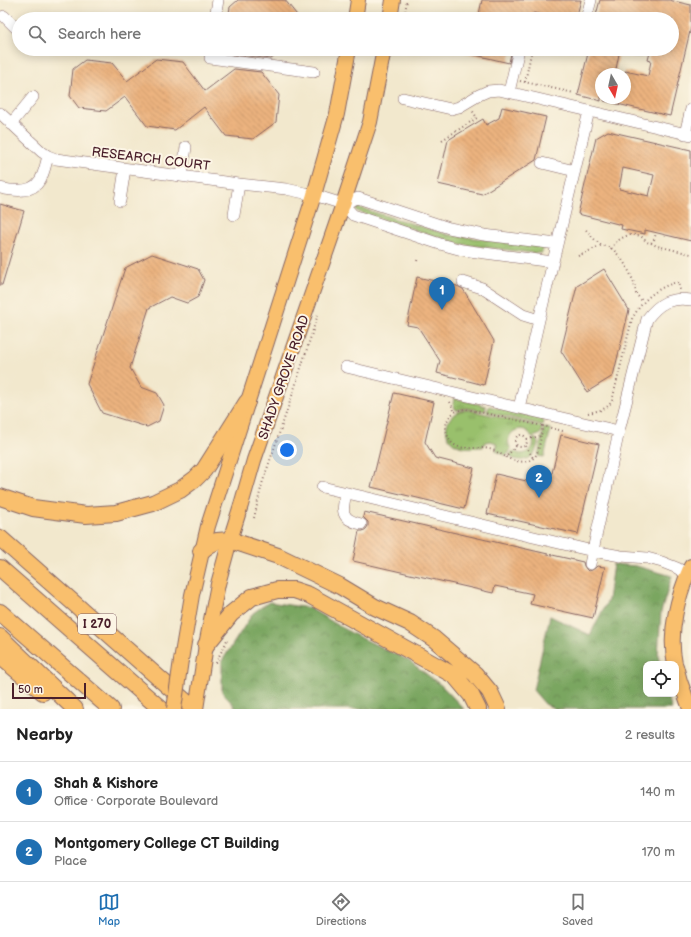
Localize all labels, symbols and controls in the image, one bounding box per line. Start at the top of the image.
search box [12,12,679,56]
icon: search [26,23,48,45]
text: Search here [58,25,141,44]
north arrow [595,68,631,104]
street label: RESEARCH COURT [91,144,211,174]
pin: 1 [429,277,455,310]
street label: SHADY GROVE ROAD [255,313,313,442]
your location [277,440,297,460]
pin: 2 [526,465,552,498]
road number: I 270 [78,614,116,634]
map controls [643,661,679,697]
button: locate [643,661,679,697]
scale bar [12,681,86,700]
text: 50 m [18,683,43,696]
text: Nearby [16,725,73,745]
text: 2 results [625,727,675,743]
text: Shah & Kishore [54,774,158,793]
text: 1 [26,784,32,800]
text: 140 m [640,784,675,800]
text: Office · Corporate Boulevard [54,793,218,809]
text: Montgomery College CT Building [54,834,279,853]
text: 2 [25,844,33,860]
text: 170 m [642,844,675,860]
text: Place [54,853,87,869]
tab: Map [98,891,120,928]
tab: Directions [316,891,366,928]
tab: Saved [562,891,593,928]

